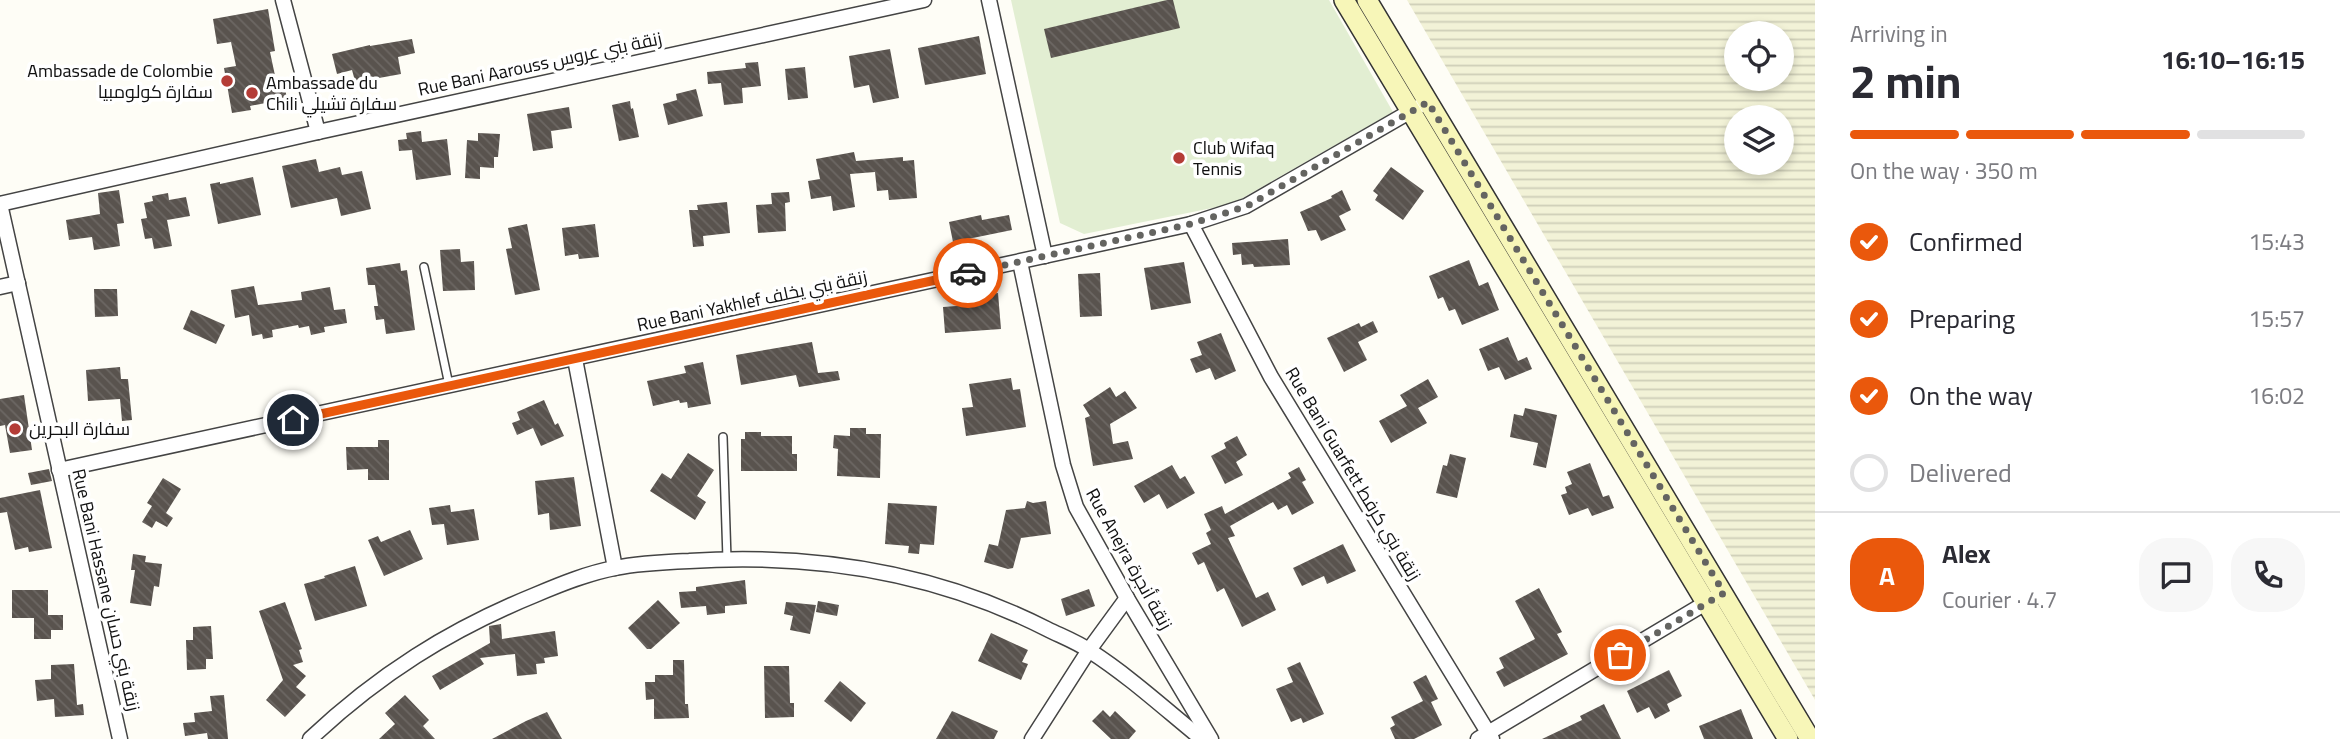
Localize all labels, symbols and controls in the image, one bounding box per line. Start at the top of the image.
text: Arriving in [1850,12,1948,55]
street label: Rue Bani Aarouss زنقة بني عروس [415,21,665,106]
map controls [1724,21,1794,175]
button: locate [1724,21,1794,91]
text: 16:10–16:15 [2161,35,2305,84]
text: 2 min [1850,38,1961,124]
place label: Ambassade de Colombie سفارة كولومبيا [27,54,213,108]
place label: Ambassade du Chili سفارة تشيلي [266,66,397,120]
marker: Ambassade de Colombie سفارة كولومبيا [219,73,235,89]
marker: Ambassade du Chili سفارة تشيلي [244,85,260,101]
button: layers [1724,105,1794,175]
place label: Club Wifaq Tennis [1193,131,1274,185]
text: On the way · 350 m [1850,149,2038,192]
marker: Club Wifaq Tennis [1171,150,1187,166]
text: Confirmed [1909,217,2023,266]
text: 15:43 [2248,220,2305,263]
icon: check [1850,223,1888,261]
courier [933,238,1003,308]
icon: car [949,254,987,292]
street label: Rue Bani Yakhlef زنقة بني يخلف [634,260,870,341]
text: Preparing [1909,294,2015,343]
text: 15:57 [2248,297,2305,340]
icon: check [1850,300,1888,338]
street label: Rue Bani Guarfett زنقة بني كرفط [1276,360,1431,587]
text: On the way [1909,371,2033,420]
text: 16:02 [2248,374,2305,417]
icon: check [1850,377,1888,415]
pin [263,390,323,450]
icon: home [274,401,312,439]
place label: سفارة البحرين [29,412,130,445]
marker: سفارة البحرين [7,421,23,437]
text: Delivered [1909,448,2012,497]
street label: Rue Bani Hassane زنقة بني حسان [63,465,150,714]
street label: Rue Anejra زنقة أنجرة [1077,482,1182,636]
text: Alex [1942,529,1991,578]
button: chat [2139,538,2213,612]
button: phone [2231,538,2305,612]
text: A [1879,551,1895,600]
text: Courier · 4.7 [1942,578,2057,621]
pin [1590,625,1650,685]
icon: bag [1601,636,1639,674]

